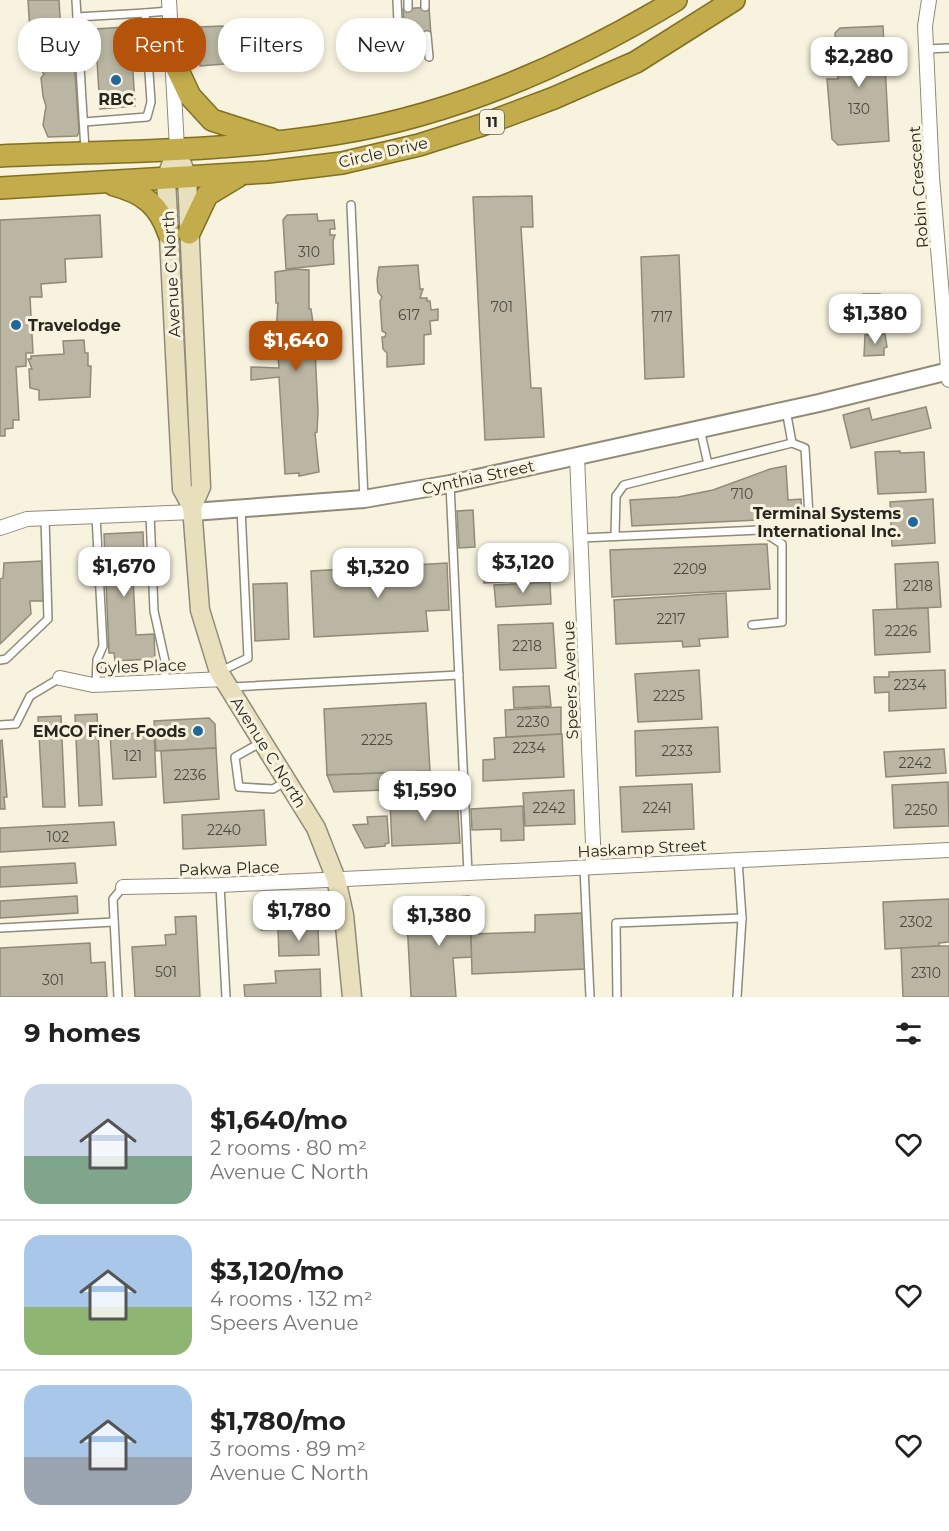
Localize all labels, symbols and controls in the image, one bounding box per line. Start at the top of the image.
chip: Buy [18,18,101,72]
chip: Rent [113,18,206,72]
chip: Filters [218,18,324,72]
chip: New [336,18,426,72]
pin: $2,280 [810,37,908,88]
text: $2,280 [825,44,893,68]
marker: RBC [109,73,123,87]
place label: RBC [98,90,134,109]
house number: 130 [848,100,870,118]
road number: 11 [480,110,504,134]
street label: Robin Crescent [905,125,932,249]
street label: Circle Drive [337,133,429,172]
street label: Avenue C North [159,210,184,338]
house number: 310 [298,243,320,261]
pin: $1,380 [826,294,924,345]
house number: 701 [491,298,513,316]
text: $1,380 [843,301,907,325]
house number: 617 [398,306,420,324]
house number: 717 [651,308,673,326]
place label: Travelodge [28,316,121,335]
marker: Travelodge [9,318,23,332]
pin: $1,640 [247,321,345,372]
text: $1,640 [263,328,329,352]
street label: Cynthia Street [420,456,537,499]
house number: 710 [731,485,753,503]
place label: Terminal Systems International Inc. [753,504,901,541]
marker: Terminal Systems International Inc. [906,515,920,529]
pin: $3,120 [474,543,572,594]
pin: $1,670 [75,547,173,598]
pin: $1,320 [329,548,427,599]
text: $3,120 [492,550,554,574]
text: $1,670 [92,554,156,578]
text: $1,320 [347,555,409,579]
house number: 2209 [673,560,707,578]
house number: 2218 [903,577,933,595]
house number: 2217 [656,610,686,628]
street label: Speers Avenue [559,620,582,740]
house number: 2226 [885,622,918,640]
house number: 2218 [512,637,542,655]
street label: Gyles Place [95,655,187,678]
house number: 2234 [893,676,927,694]
house number: 2225 [653,687,685,705]
street label: Avenue C North [227,693,310,811]
house number: 2230 [516,713,550,731]
place label: EMCO Finer Foods [33,722,186,741]
marker: EMCO Finer Foods [191,724,205,738]
house number: 2225 [361,731,393,749]
house number: 2234 [512,739,546,757]
house number: 2233 [661,742,693,760]
house number: 121 [124,747,142,765]
house number: 2242 [899,754,931,772]
house number: 2236 [174,766,207,784]
pin: $1,590 [376,771,474,822]
text: $1,590 [393,778,457,802]
house number: 2242 [533,799,565,817]
house number: 2241 [642,799,672,817]
house number: 2250 [904,801,938,819]
house number: 2240 [207,821,241,839]
house number: 102 [47,828,69,846]
street label: Haskamp Street [577,836,708,861]
street label: Pakwa Place [178,857,280,880]
pin: $1,780 [250,891,348,942]
pin: $1,380 [390,896,488,947]
text: $1,780 [267,898,331,922]
text: $1,380 [407,903,471,927]
house number: 2302 [899,913,933,931]
house number: 501 [155,963,177,981]
house number: 2310 [911,964,941,982]
house number: 301 [42,971,64,989]
text: 9 homes [24,1017,141,1049]
icon: filters [892,1017,925,1050]
text: $1,640/mo [210,1104,348,1136]
icon: home [72,1108,144,1180]
icon: heart [892,1128,925,1161]
text: 2 rooms · 80 m² [210,1136,367,1160]
text: Avenue C North [210,1160,369,1184]
text: $3,120/mo [210,1255,344,1287]
icon: home [72,1259,144,1331]
icon: heart [892,1279,925,1312]
text: 4 rooms · 132 m² [210,1287,373,1311]
text: Speers Avenue [210,1311,358,1335]
text: $1,780/mo [210,1405,346,1437]
icon: home [72,1409,144,1481]
icon: heart [892,1429,925,1462]
text: 3 rooms · 89 m² [210,1437,366,1461]
text: Avenue C North [210,1461,369,1485]

